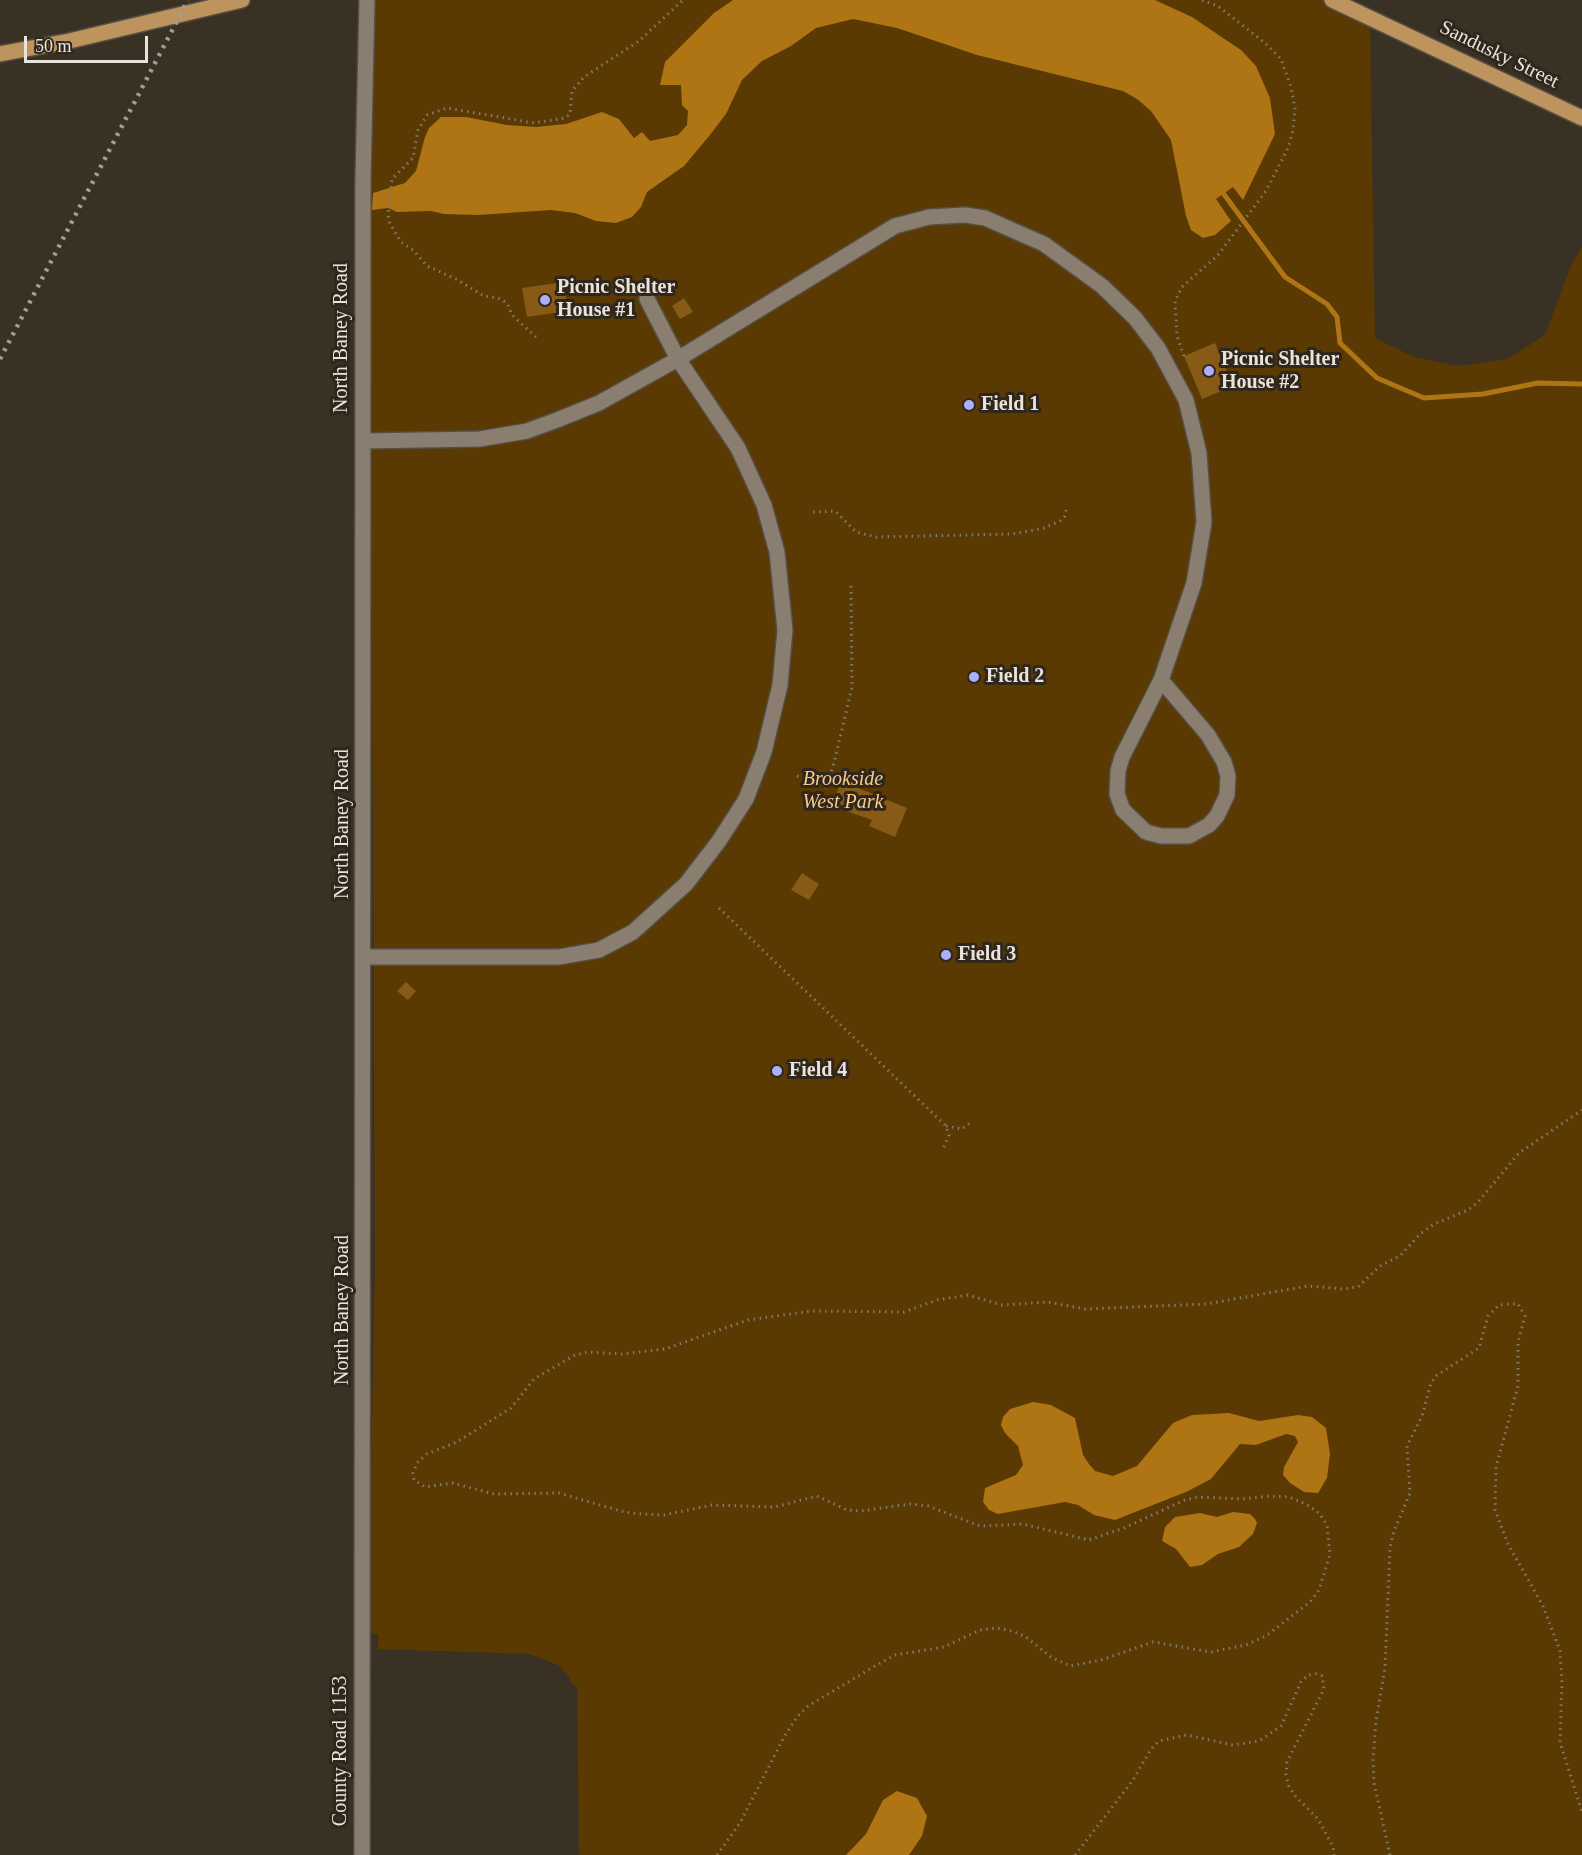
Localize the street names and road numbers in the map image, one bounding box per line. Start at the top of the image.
street label: Sandusky Street [1436,16,1562,94]
street label: North Baney Road [330,263,354,413]
street label: North Baney Road [331,749,355,899]
street label: North Baney Road [331,1235,355,1385]
street label: County Road 1153 [329,1676,353,1826]

